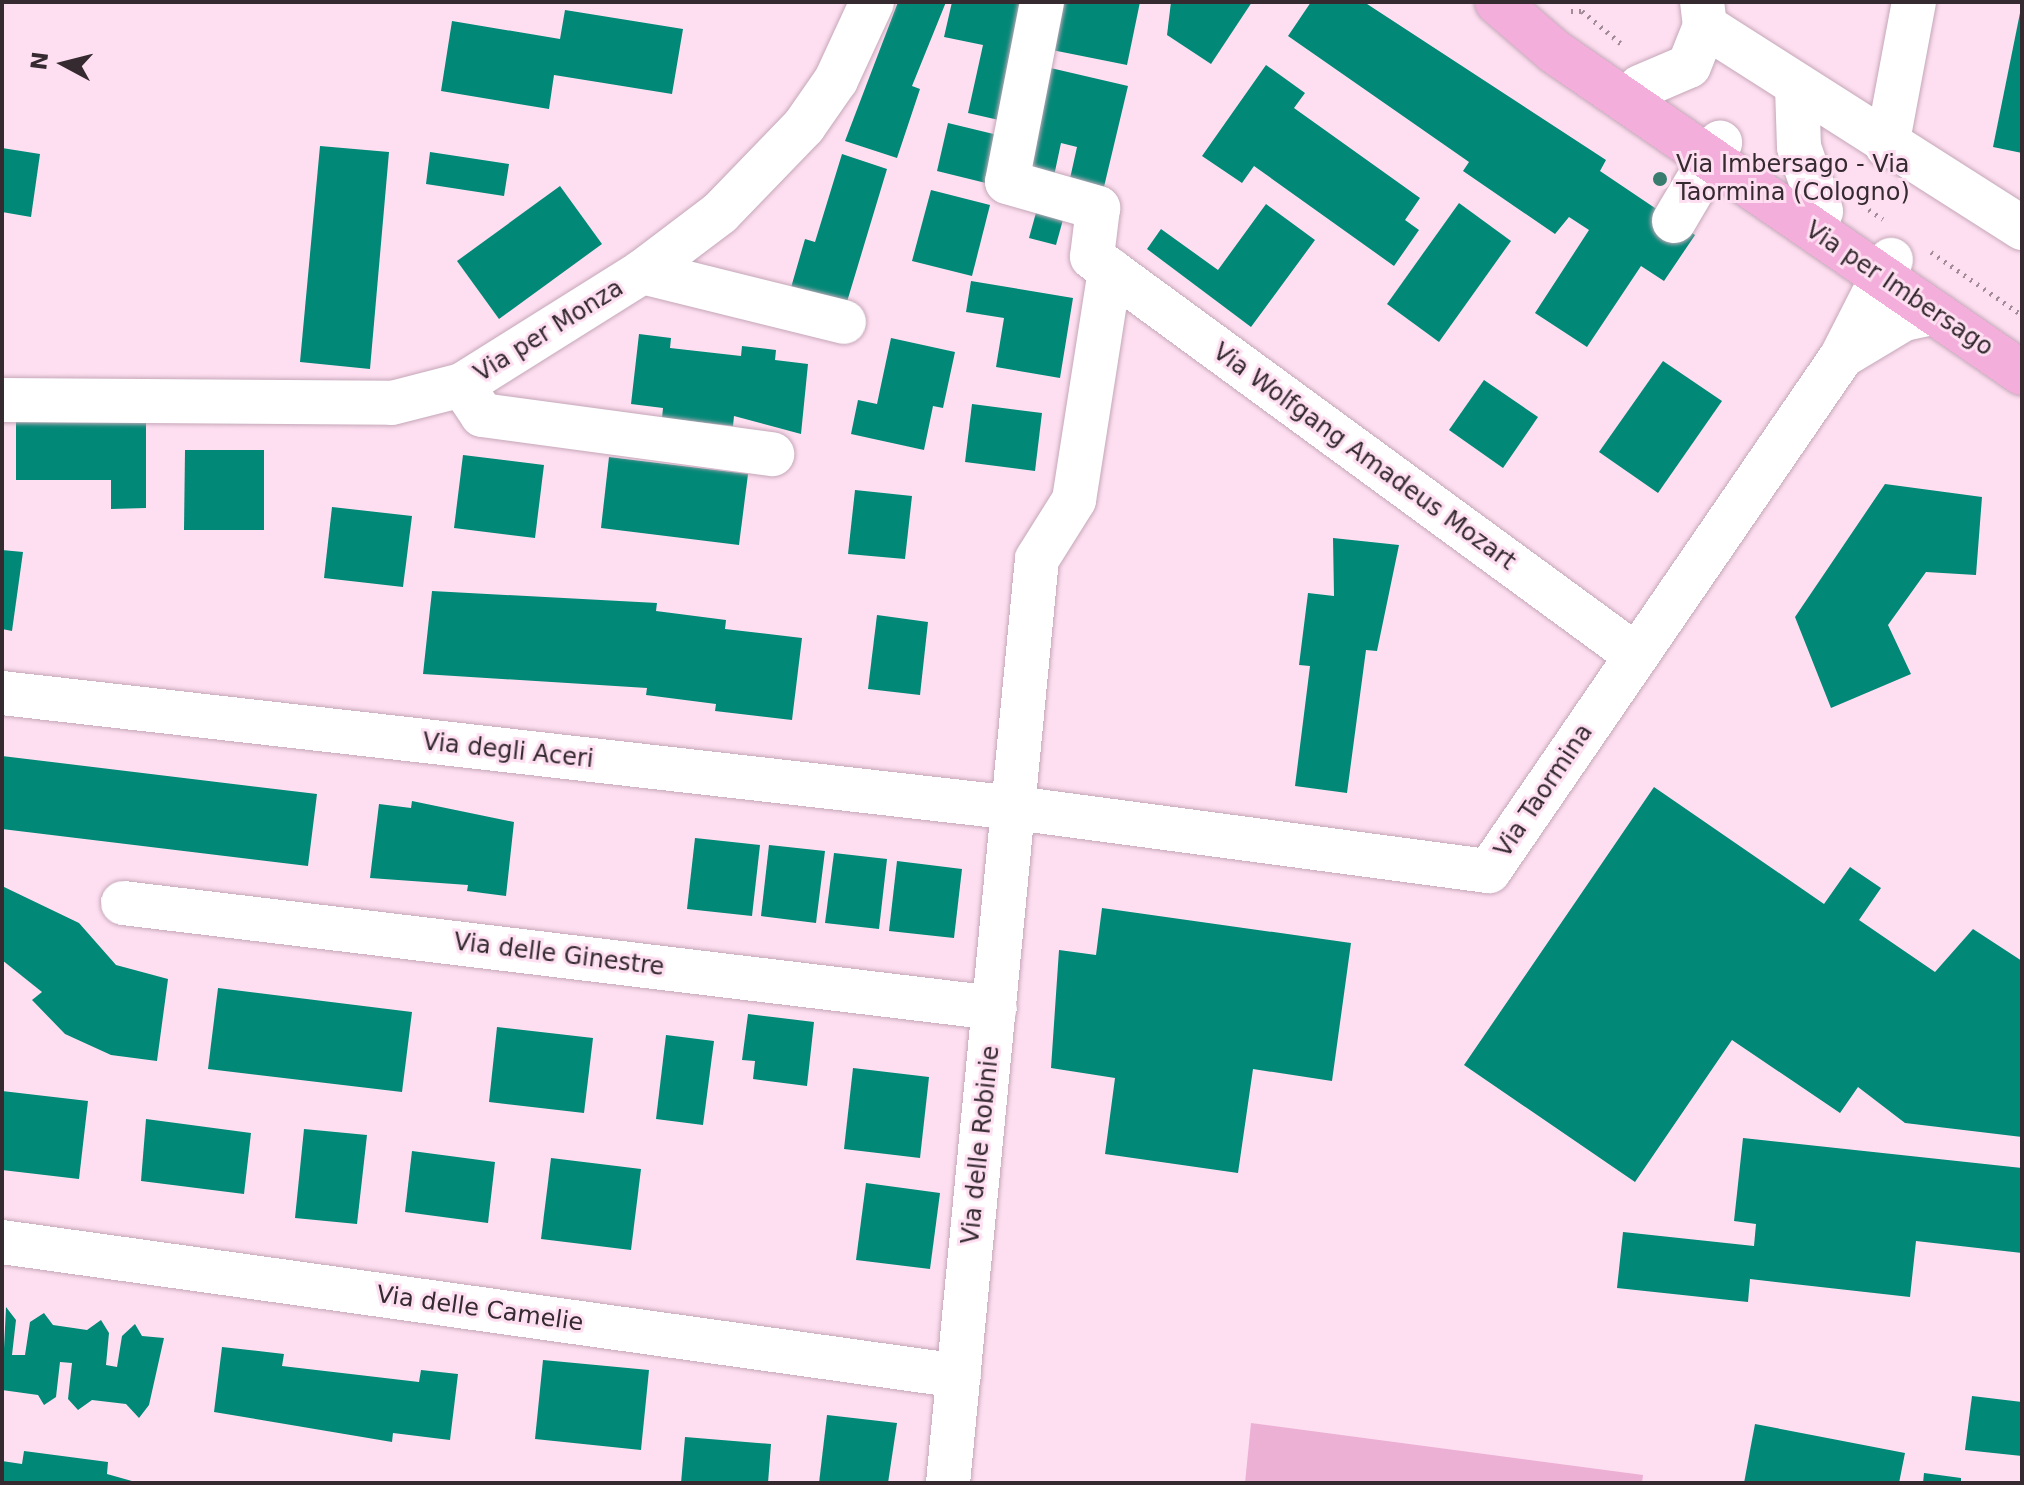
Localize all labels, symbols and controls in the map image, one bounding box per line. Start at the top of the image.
north arrow [24,24,104,104]
text: N [26,50,53,72]
place label: Via Imbersago - Via Taormina (Cologno) [1676,151,1910,207]
marker: Via Imbersago - Via Taormina (Cologno) [1651,170,1669,188]
street label: Via per Imbersago [1800,216,1998,362]
street label: Via per Monza [469,274,629,388]
street label: Via Wolfgang Amadeus Mozart [1207,338,1521,576]
street label: Via Taormina [1489,719,1599,863]
street label: Via degli Aceri [421,728,595,774]
street label: Via delle Ginestre [452,928,666,982]
street label: Via delle Robinie [956,1044,1006,1246]
street label: Via delle Camelie [375,1280,585,1338]

